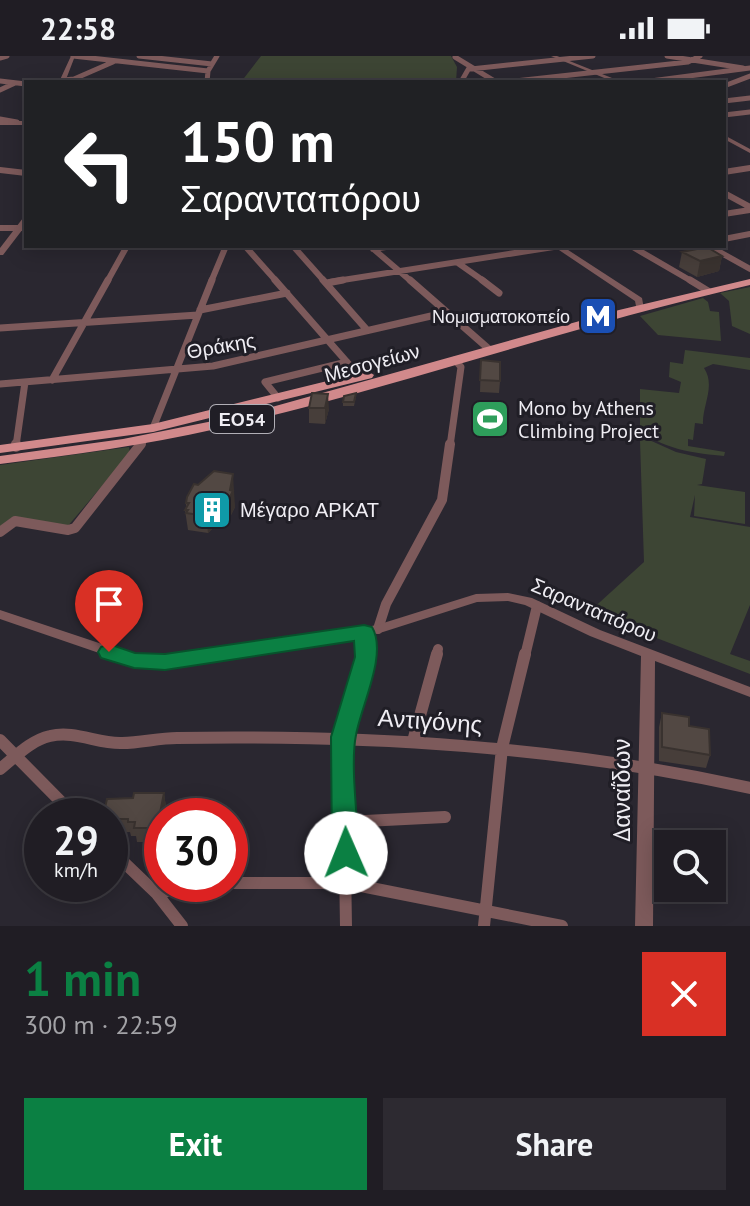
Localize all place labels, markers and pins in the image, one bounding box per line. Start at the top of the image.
metro station icon: Νομισματοκοπείο [577,295,619,337]
place label: Νομισματοκοπείο [432,305,570,328]
place label: Mono by Athens Climbing Project [518,395,659,444]
sports icon: Mono by Athens Climbing Project [469,398,511,440]
building icon: Μέγαρο ΑΡΚΑΤ [191,489,233,531]
place label: Μέγαρο ΑΡΚΑΤ [240,497,379,523]
pin [75,570,143,652]

